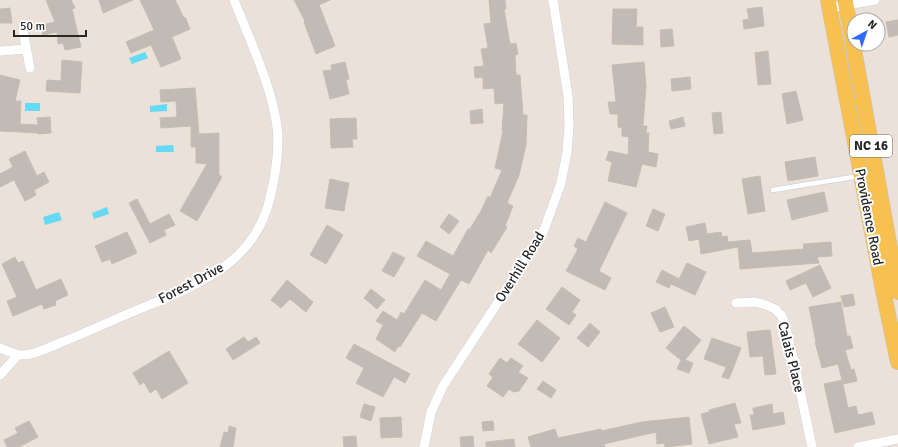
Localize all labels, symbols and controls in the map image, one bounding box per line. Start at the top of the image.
scale bar [14,12,86,38]
north arrow [846,12,886,52]
text: N [865,17,879,32]
text: 50 m [20,19,45,34]
road number: NC 16 [850,135,892,157]
street label: Providence Road [851,167,887,267]
street label: Overhill Road [492,229,548,305]
street label: Forest Drive [155,259,227,307]
street label: Calais Place [774,320,808,394]

